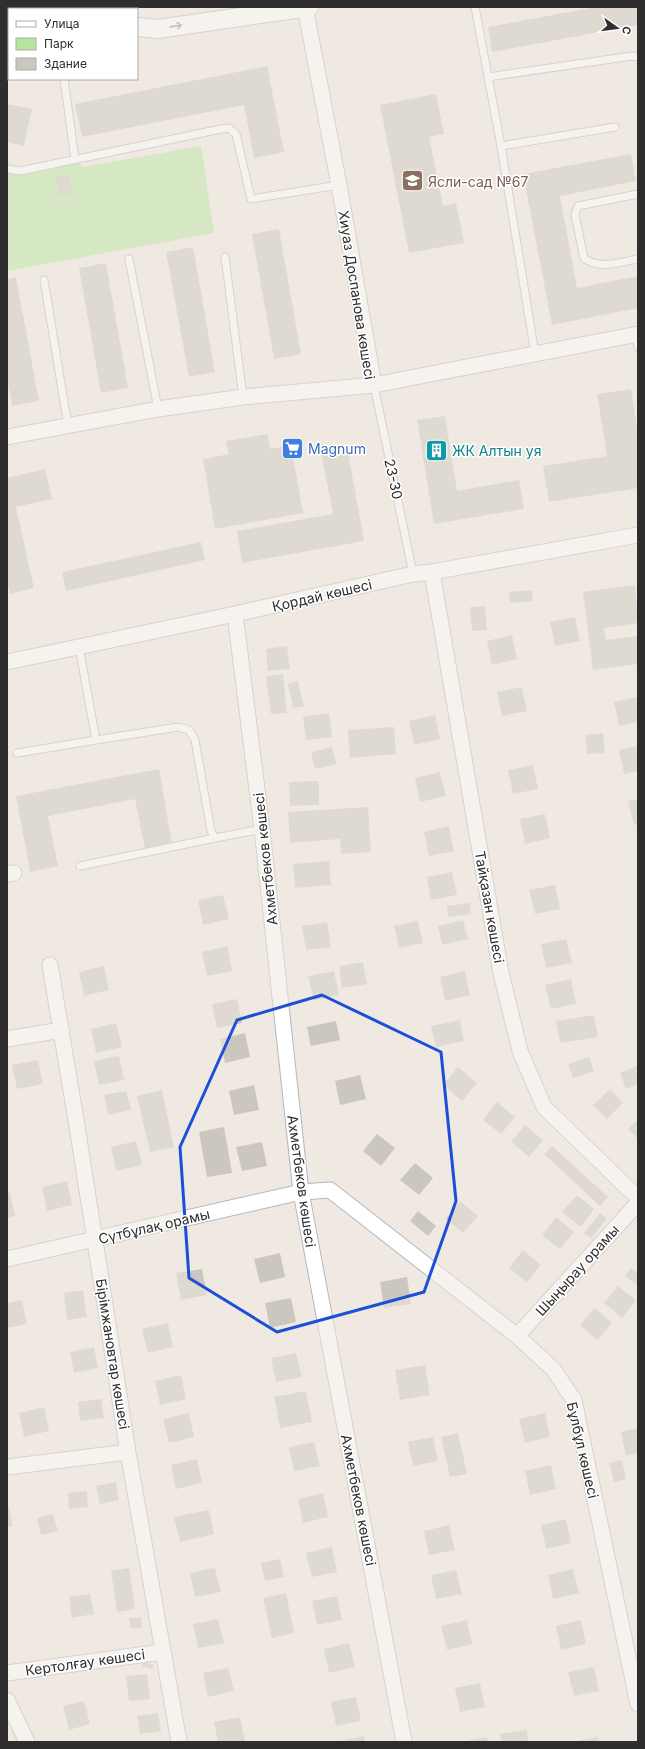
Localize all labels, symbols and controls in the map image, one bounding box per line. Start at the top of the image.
legend [8,8,138,80]
north arrow [597,8,637,48]
text: Улица [44,16,79,31]
one-way arrow [169,22,182,30]
text: С [619,25,634,36]
text: Парк [44,36,74,51]
text: Здание [44,56,87,71]
school or university icon: Ясли-сад №67 [400,168,426,194]
place label: Ясли-сад №67 [428,173,528,190]
street label: Хиуаз Доспанова көшесі [335,209,379,381]
supermarket icon: Magnum [280,435,306,461]
building icon: ЖК Алтын уя [423,437,449,463]
place label: Magnum [308,440,366,457]
place label: ЖК Алтын уя [452,442,541,459]
street label: 23-30 [381,457,407,501]
street label: Қордай көшесі [270,575,374,615]
street label: Ахметбеков көшесі [250,792,280,926]
street label: Тайқазан көшесі [472,850,508,964]
street label: Ахметбеков көшесі [284,1114,320,1248]
street label: Cүтбұлақ орамы [96,1205,212,1247]
street label: Шыңырау орамы [532,1221,622,1319]
street label: Бірімжановтар көшесі [93,1277,133,1431]
street label: Бұлбұл көшесі [564,1400,602,1500]
street label: Ахметбеков көшесі [338,1433,380,1567]
street label: Кертолғау көшесі [24,1645,146,1679]

